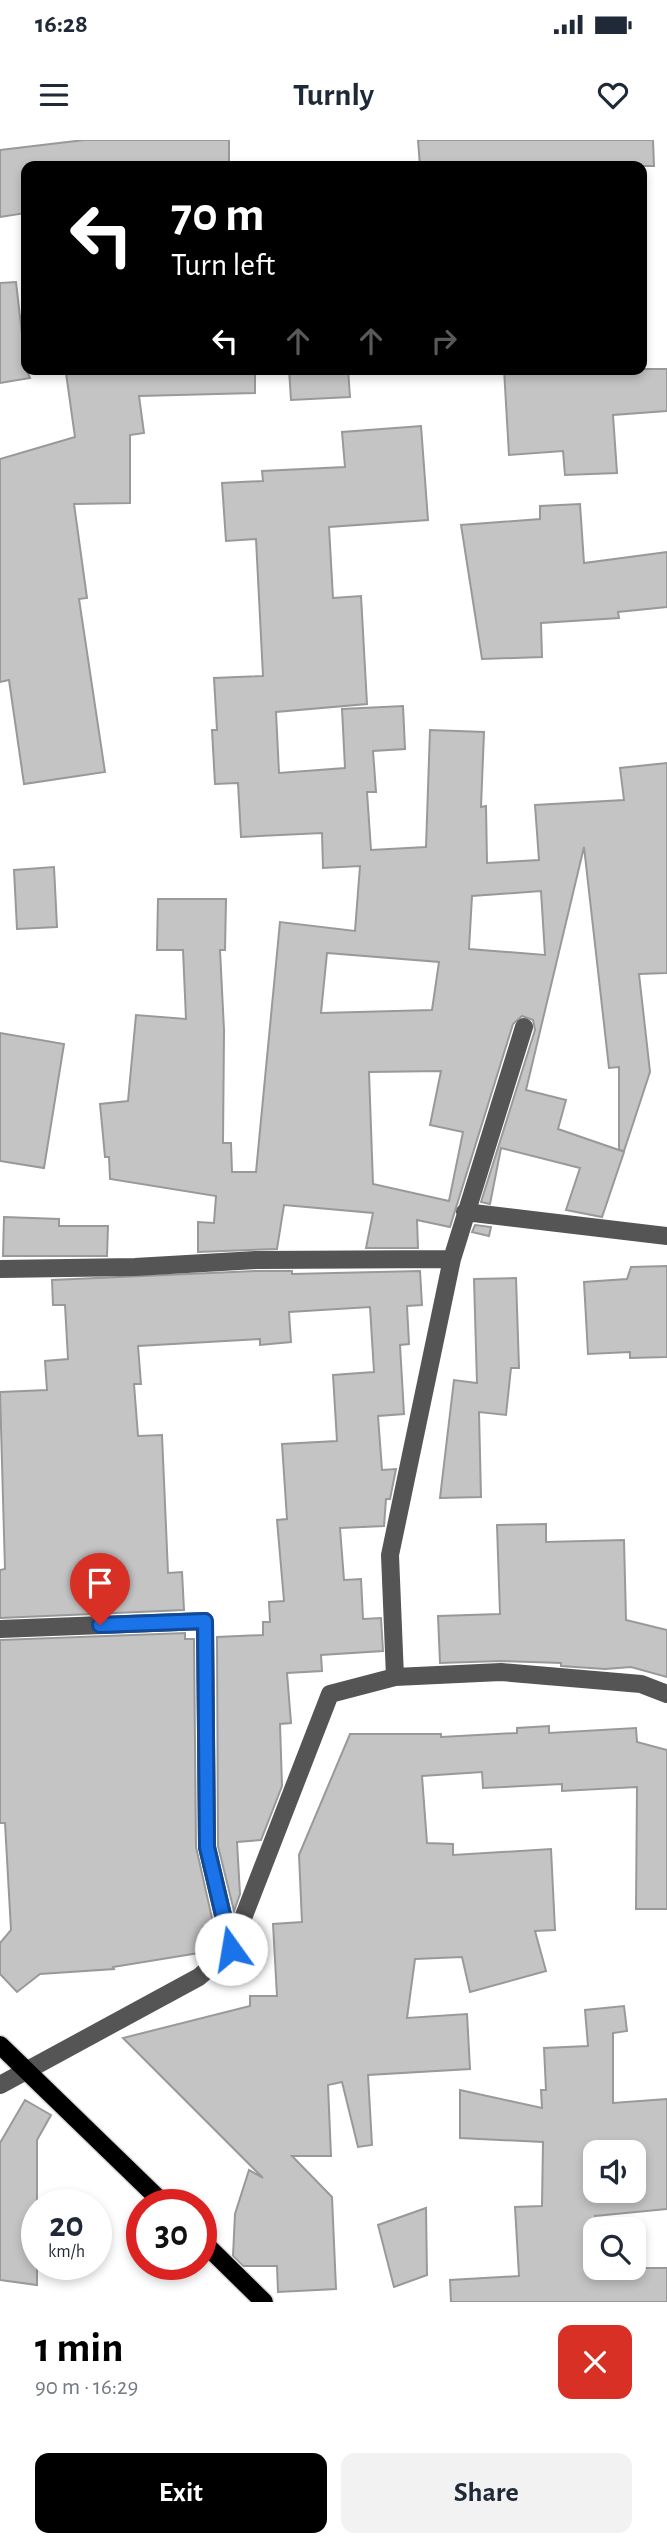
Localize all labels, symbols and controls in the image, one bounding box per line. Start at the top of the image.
text: 16:28 [35,11,88,37]
icon: menu [35,76,73,114]
icon: heart [594,76,632,114]
text: Turnly [293,79,374,111]
icon: left [56,189,147,280]
text: 70 m [171,191,265,240]
text: Turn left [171,249,275,281]
icon: left [206,322,244,360]
icon: ahead [279,322,317,360]
icon: ahead [352,322,390,360]
icon: right [425,322,463,360]
pin [70,1553,130,1625]
icon: arrive [81,1564,119,1602]
position arrow [194,1912,268,1986]
map controls [583,2140,646,2280]
button: sound [583,2140,646,2203]
speed limit sign: 30 [126,2189,217,2280]
text: 20 [49,2208,84,2243]
button: search [583,2217,646,2280]
text: km/h [48,2243,85,2261]
button: close [558,2325,632,2399]
text: 1 min [35,2327,124,2369]
text: 90 m · 16:29 [35,2376,138,2399]
button: Exit [35,2453,327,2533]
button: Share [341,2453,632,2533]

